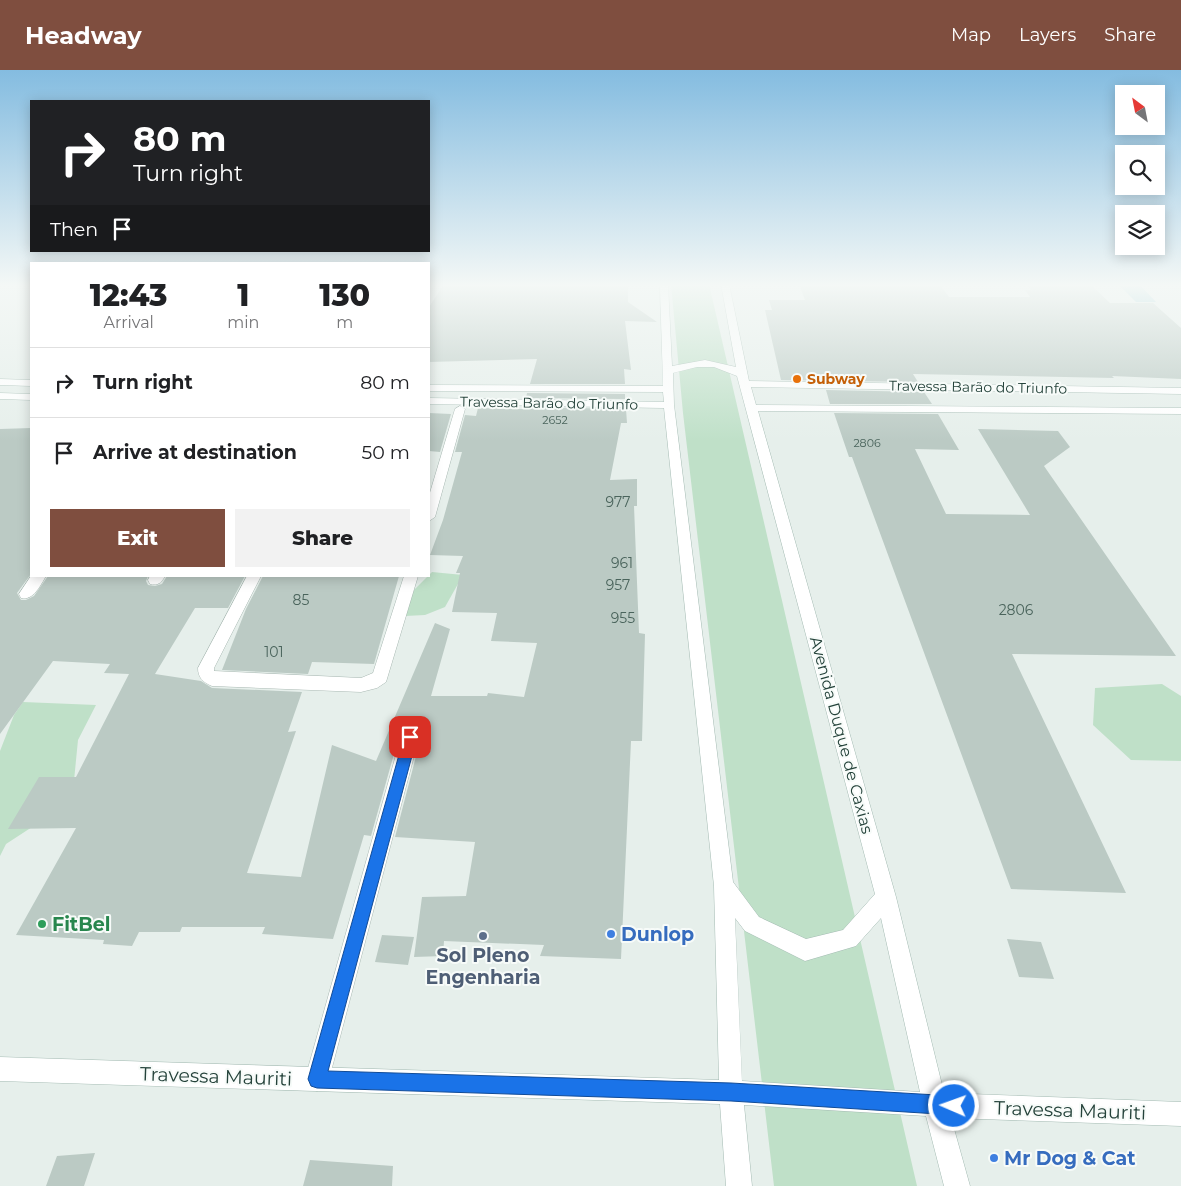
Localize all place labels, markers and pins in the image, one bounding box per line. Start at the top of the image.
place label: Subway [807,370,865,388]
marker: Subway [791,373,803,385]
pin [389,716,431,758]
place label: FitBel [52,913,110,936]
marker: FitBel [36,918,48,930]
place label: Dunlop [621,923,694,946]
marker: Dunlop [605,928,617,940]
marker: Sol Pleno Engenharia [477,930,489,942]
place label: Sol Pleno Engenharia [426,944,540,989]
place label: Mr Dog & Cat [1004,1147,1135,1170]
marker: Mr Dog & Cat [988,1152,1000,1164]

